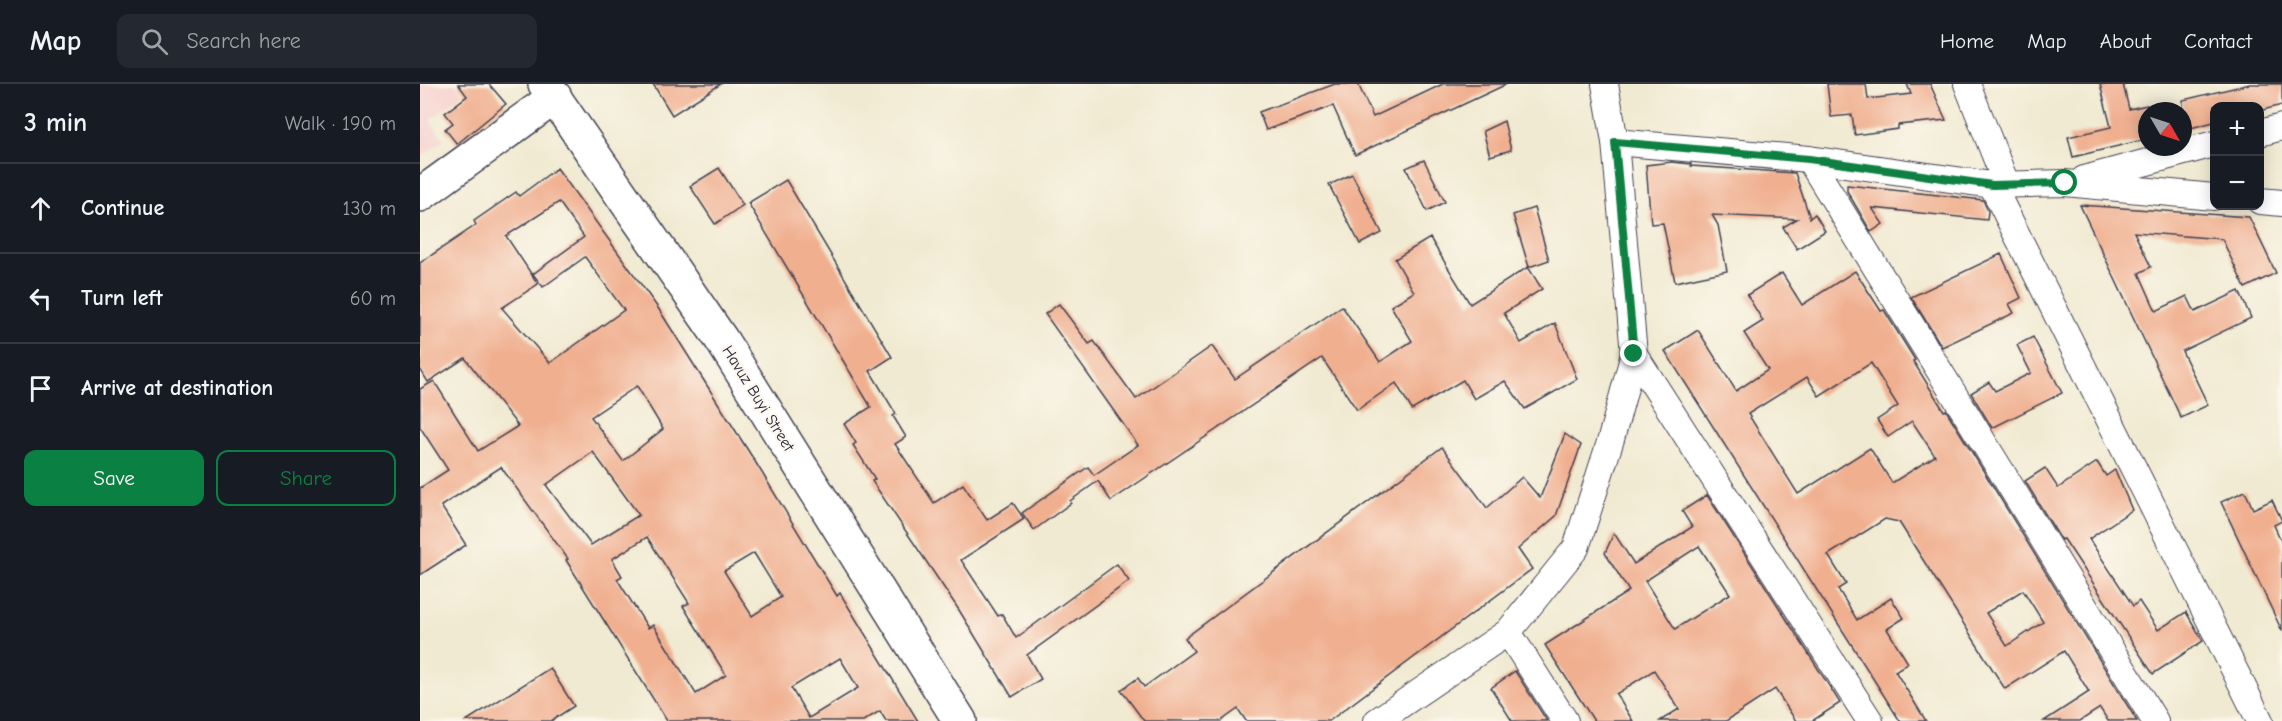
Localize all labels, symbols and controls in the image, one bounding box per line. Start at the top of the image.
search box [117,14,537,68]
text: Map [30,25,81,57]
icon: search [138,25,171,58]
text: Search here [186,28,301,54]
text: Home [1940,29,1994,53]
text: Map [2027,29,2067,53]
text: About [2100,29,2151,53]
text: Contact [2184,29,2252,53]
north arrow [2138,102,2192,156]
map controls [2210,102,2264,210]
button: + [2210,102,2264,156]
text: 3 min [24,108,87,138]
text: Walk · 190 m [285,112,396,135]
button: − [2210,156,2264,210]
route start [2051,169,2077,195]
icon: ahead [24,192,57,225]
text: Continue [81,195,164,221]
text: 130 m [343,197,396,220]
icon: left [24,282,57,315]
text: Turn left [81,285,163,311]
text: 60 m [350,287,396,310]
route end [1620,340,1646,366]
street label: Havuz Buyi Street [718,342,798,455]
icon: arrive [24,372,57,405]
text: Arrive at destination [81,375,273,401]
button: Save [24,450,204,506]
button: Share [216,450,396,506]

